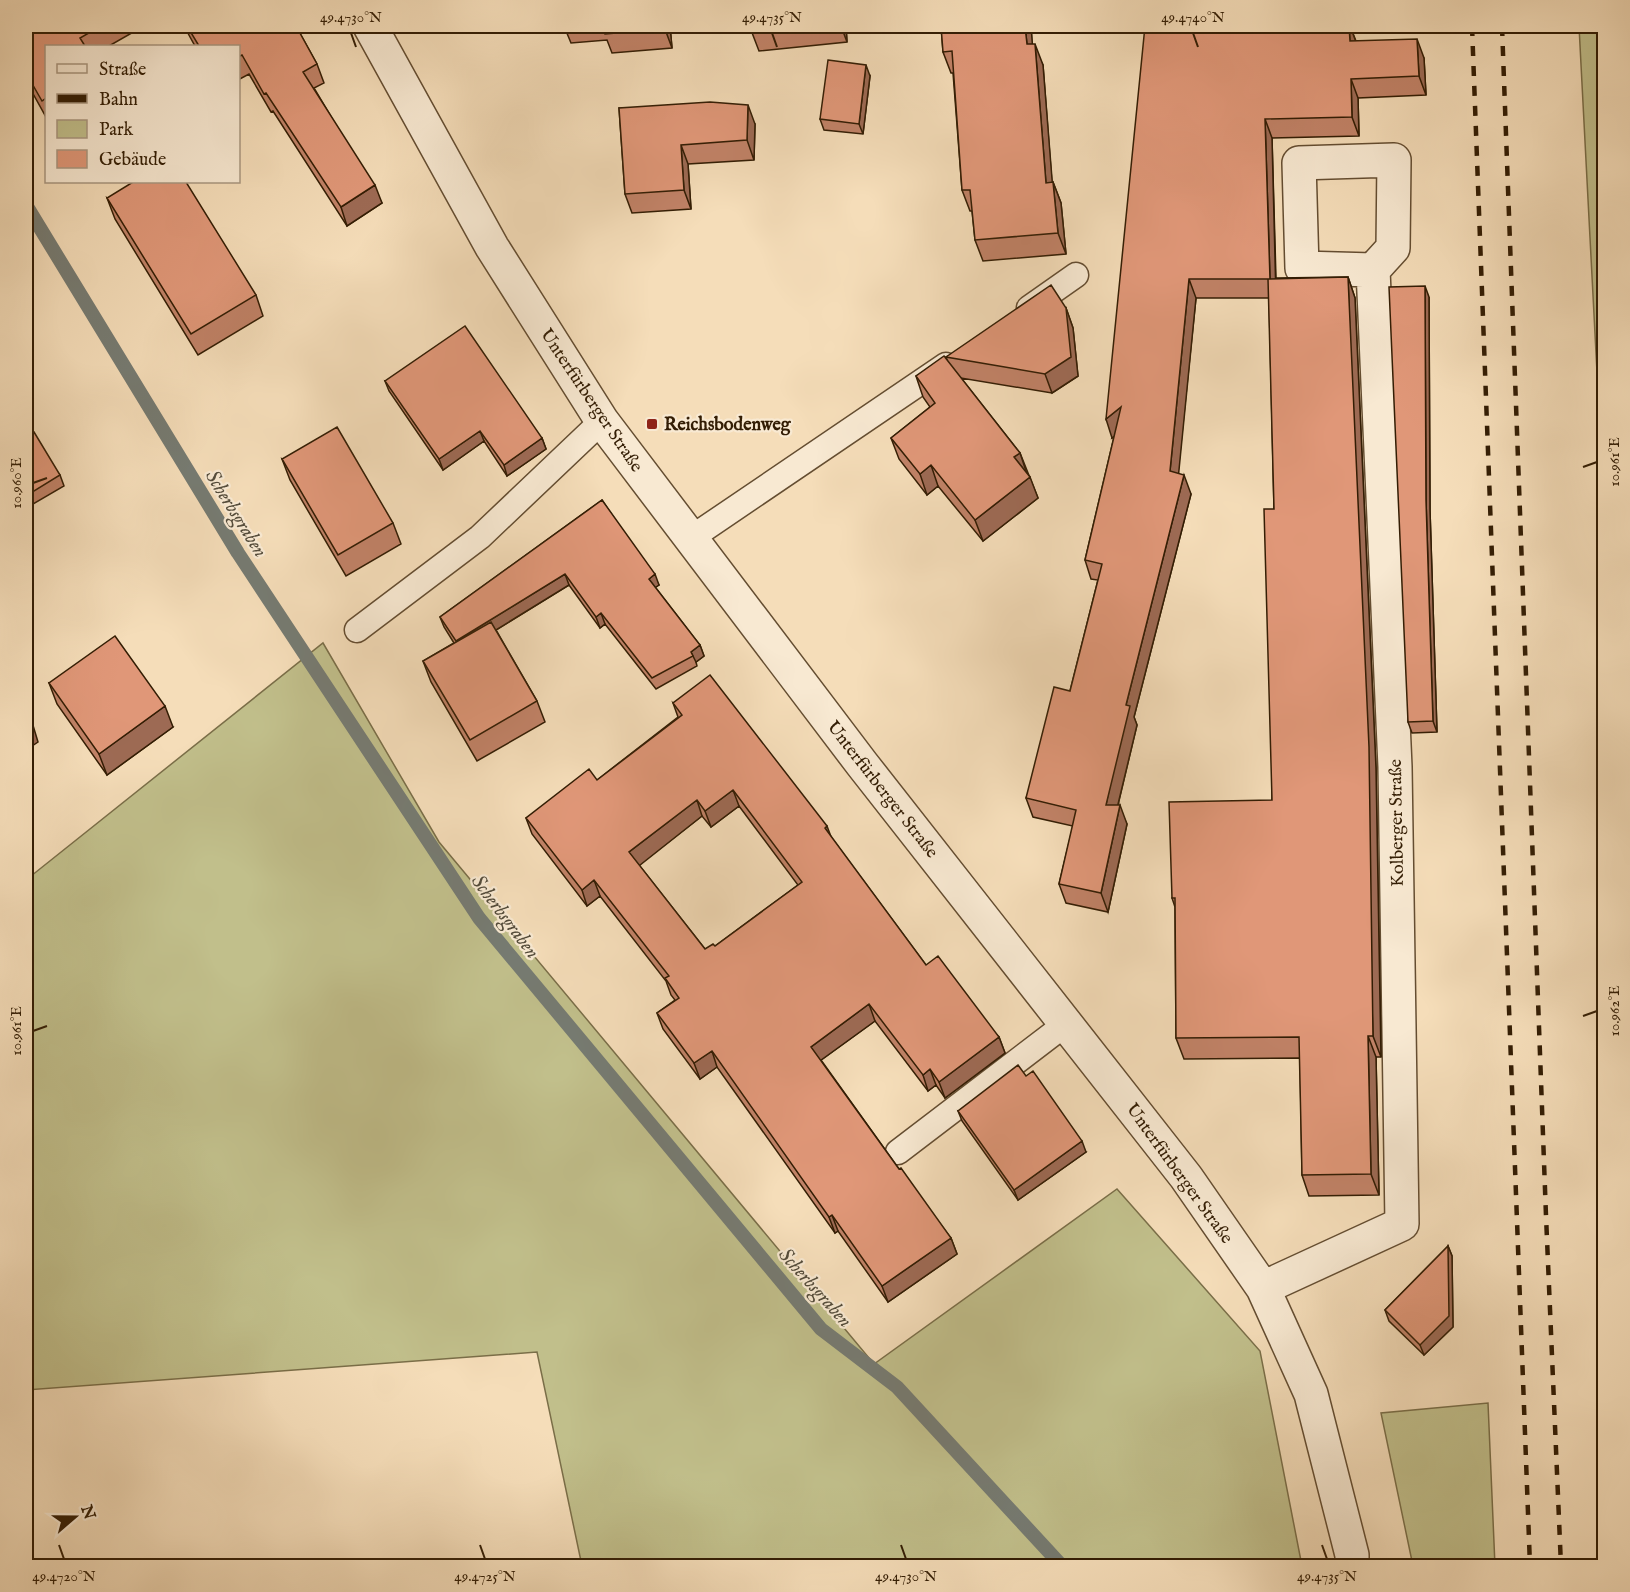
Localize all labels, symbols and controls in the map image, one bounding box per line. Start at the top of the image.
text: 49.4730°N [320,8,382,27]
text: 49.4735°N [742,8,802,27]
text: 49.4740°N [1161,8,1225,27]
legend [45,45,240,183]
text: Straße [99,59,146,82]
text: Bahn [99,89,138,112]
text: Park [99,119,134,142]
text: Gebäude [99,149,166,172]
street label: Unterfürberger Straße [534,325,647,477]
place label: Reichsbodenweg [664,414,792,437]
marker: Reichsbodenweg [645,417,659,431]
text: 10.961°E [1605,437,1624,487]
text: 10.960°E [7,457,26,509]
water label: Scherbsgraben [198,465,272,563]
street label: Unterfürberger Straße [821,717,943,863]
street label: Kolberger Straße [1385,759,1410,887]
water label: Scherbsgraben [464,870,544,964]
text: 10.962°E [1605,985,1624,1037]
text: 10.961°E [7,1006,26,1056]
street label: Unterfürberger Straße [1120,1099,1238,1249]
water label: Scherbsgraben [772,1243,857,1334]
north arrow [45,1487,105,1547]
text: N [75,1502,99,1523]
text: 49.4720°N [32,1567,96,1586]
text: 49.4725°N [454,1567,516,1586]
text: 49.4730°N [875,1567,937,1586]
text: 49.4735°N [1297,1567,1357,1586]

